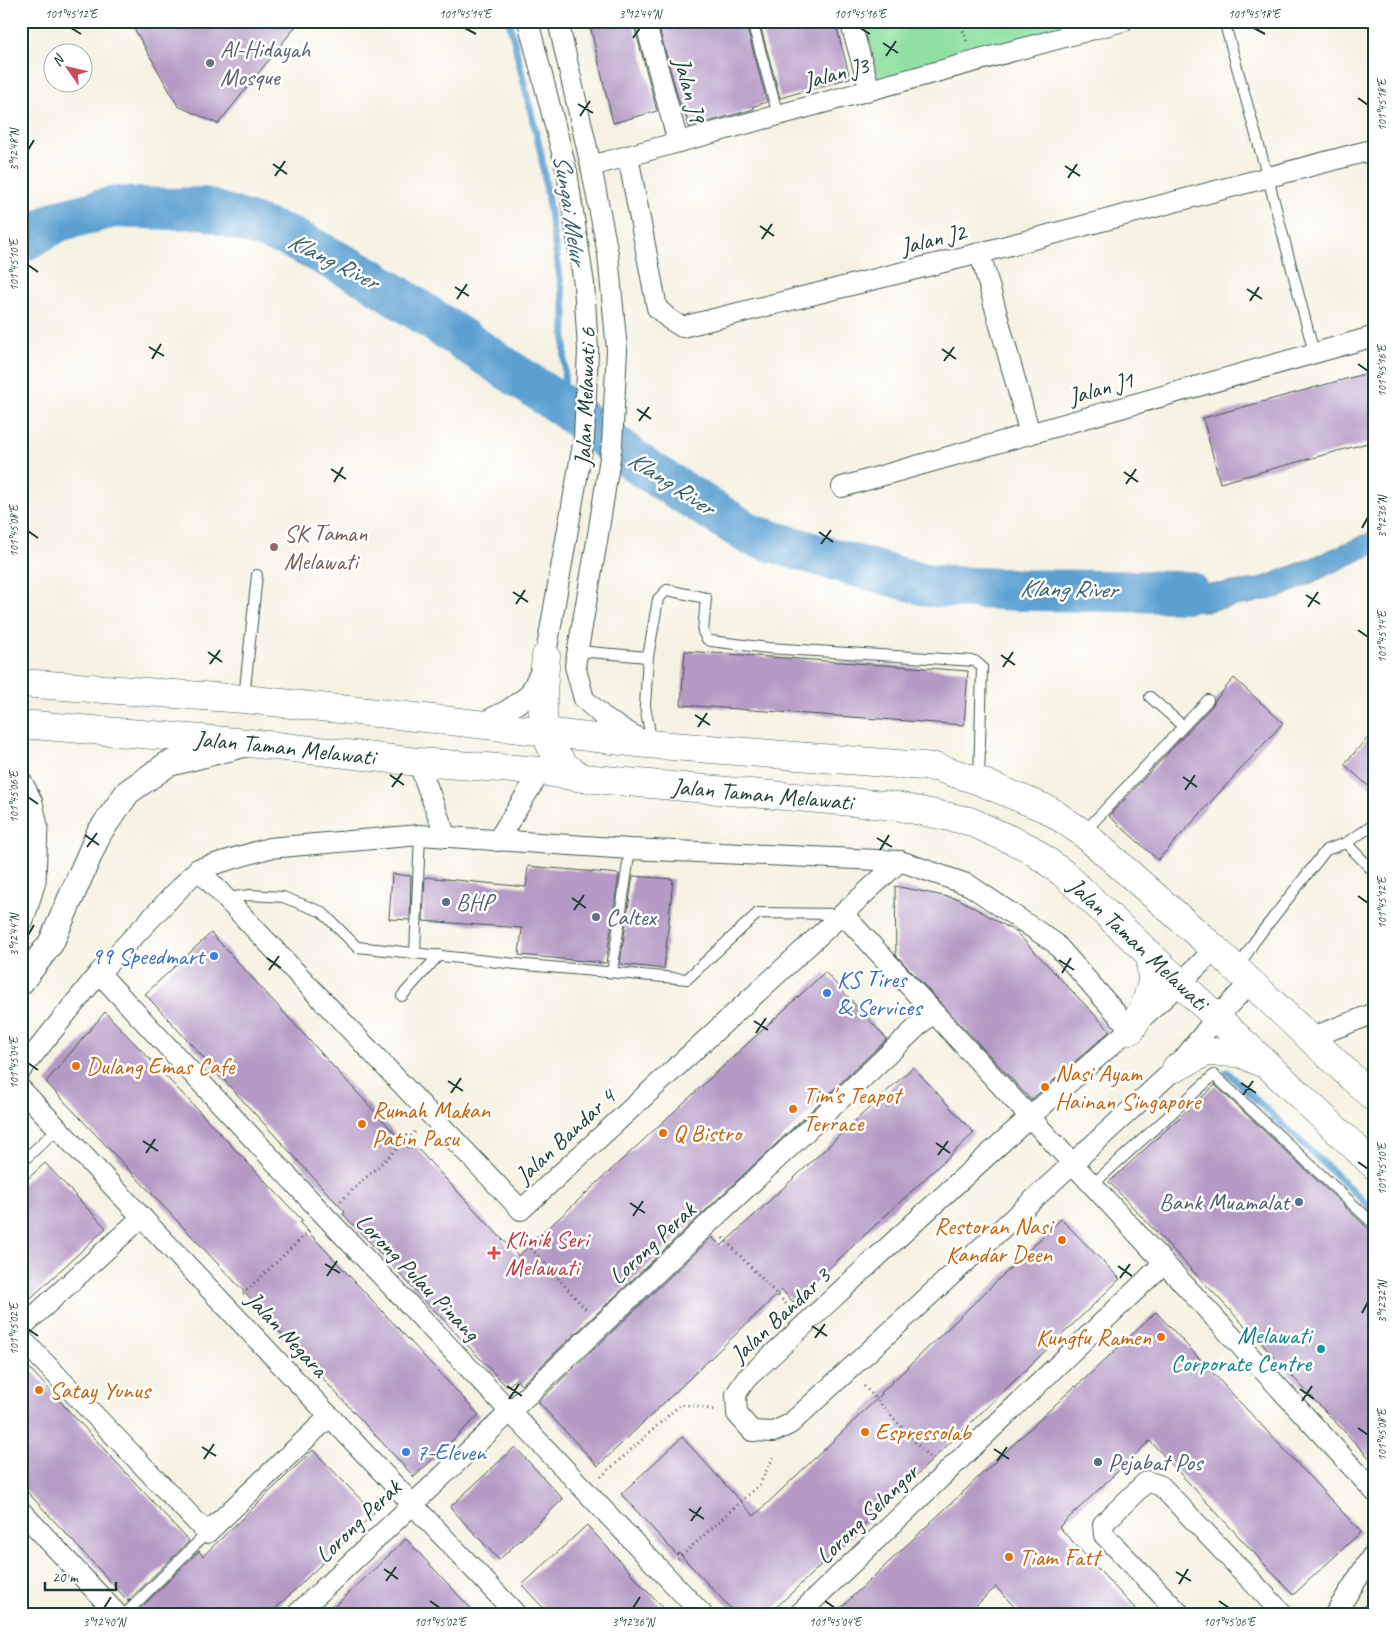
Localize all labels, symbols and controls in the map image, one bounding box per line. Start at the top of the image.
text: 101°45'12"E [45,6,99,22]
text: 101°45'14"E [439,6,493,22]
text: 3°12'44"N [619,6,663,22]
text: 101°45'16"E [834,6,888,22]
text: 101°45'18"E [1228,6,1282,22]
place label: Al-Hidayah Mosque [220,34,311,92]
north arrow [42,42,92,92]
street label: Jalan J3 [799,49,874,96]
text: N [48,51,68,69]
street label: Jalan J9 [667,53,714,128]
marker: Al-Hidayah Mosque [204,57,216,69]
text: 101°45'18"E [1374,77,1390,131]
text: 3°12'48"N [6,127,22,171]
water label: Sungai Melur [546,152,595,271]
street label: Jalan J2 [896,216,971,262]
water label: Klang River [283,225,387,299]
text: 101°45'10"E [6,237,22,291]
street label: Jalan Melawati 6 [568,326,602,468]
text: 101°45'16"E [1374,343,1390,397]
street label: Jalan J1 [1064,364,1138,412]
water label: Klang River [622,443,724,525]
text: 3°12'36"N [1374,494,1390,538]
text: 101°45'08"E [6,503,22,557]
place label: SK Taman Melawati [284,518,367,576]
marker: SK Taman Melawati [268,541,280,553]
water label: Klang River [1019,572,1121,606]
text: 101°45'14"E [1374,609,1390,663]
street label: Jalan Taman Melawati [192,723,379,772]
text: 101°45'06"E [6,769,22,823]
street label: Jalan Taman Melawati [670,771,857,817]
street label: Jalan Taman Melawati [1061,870,1217,1019]
text: 101°45'12"E [1374,875,1390,929]
place label: BHP [456,887,497,917]
marker: BHP [440,896,452,908]
place label: Caltex [606,902,658,932]
marker: Caltex [590,911,602,923]
text: 3°12'44"N [6,912,22,956]
place label: 99 Speedmart [91,941,206,971]
marker: 99 Speedmart [208,950,220,962]
place label: KS Tires & Services [837,964,924,1022]
marker: KS Tires & Services [821,987,833,999]
text: 101°45'04"E [6,1035,22,1089]
place label: Dulang Emas Cafe [86,1051,237,1081]
place label: Nasi Ayam Hainan Singapore [1055,1058,1202,1116]
marker: Dulang Emas Cafe [70,1060,82,1072]
place label: Tim's Teapot Terrace [803,1080,904,1138]
street label: Jalan Bandar 4 [508,1081,623,1191]
marker: Nasi Ayam Hainan Singapore [1039,1081,1051,1093]
place label: Rumah Makan Patin Pasu [372,1095,491,1153]
marker: Tim's Teapot Terrace [787,1103,799,1115]
marker: Rumah Makan Patin Pasu [356,1118,368,1130]
place label: Q Bistro [673,1118,743,1148]
marker: Q Bistro [657,1127,669,1139]
text: 101°45'10"E [1374,1141,1390,1195]
place label: Bank Muamalat [1159,1187,1291,1217]
street label: Lorong Perak [602,1194,703,1291]
marker: Bank Muamalat [1293,1196,1305,1208]
street label: Lorong Pulau Pinang [350,1207,488,1348]
place label: Restoran Nasi Kandar Deen [934,1211,1055,1269]
place label: Klinik Seri Melawati [505,1224,591,1282]
marker: Restoran Nasi Kandar Deen [1056,1234,1068,1246]
marker: Klinik Seri Melawati [487,1246,501,1260]
street label: Jalan Bandar 3 [723,1260,838,1370]
text: 3°12'32"N [1374,1279,1390,1323]
street label: Jalan Negara [239,1284,335,1384]
text: 101°45'02"E [6,1301,22,1355]
place label: Melawati Corporate Centre [1171,1320,1314,1378]
place label: Kungfu Ramen [1036,1322,1151,1352]
marker: Kungfu Ramen [1155,1331,1167,1343]
marker: Melawati Corporate Centre [1315,1343,1327,1355]
place label: Satay Yunus [49,1375,153,1405]
marker: Satay Yunus [33,1384,45,1396]
text: 101°45'08"E [1374,1407,1390,1461]
place label: Espressolab [875,1417,972,1447]
marker: Espressolab [859,1426,871,1438]
place label: 7-Eleven [416,1437,487,1467]
marker: 7-Eleven [400,1446,412,1458]
place label: Pejabat Pos [1108,1447,1205,1477]
street label: Lorong Selangor [809,1456,926,1570]
marker: Pejabat Pos [1092,1456,1104,1468]
street label: Lorong Perak [309,1471,409,1569]
place label: Tiam Fatt [1019,1542,1103,1572]
marker: Tiam Fatt [1003,1551,1015,1563]
scale bar [45,1560,116,1592]
text: 20 m [52,1568,79,1587]
text: 3°12'40"N [83,1614,127,1630]
text: 101°45'02"E [414,1614,468,1630]
text: 3°12'36"N [612,1614,656,1630]
text: 101°45'04"E [809,1614,863,1630]
text: 101°45'06"E [1203,1614,1257,1630]

